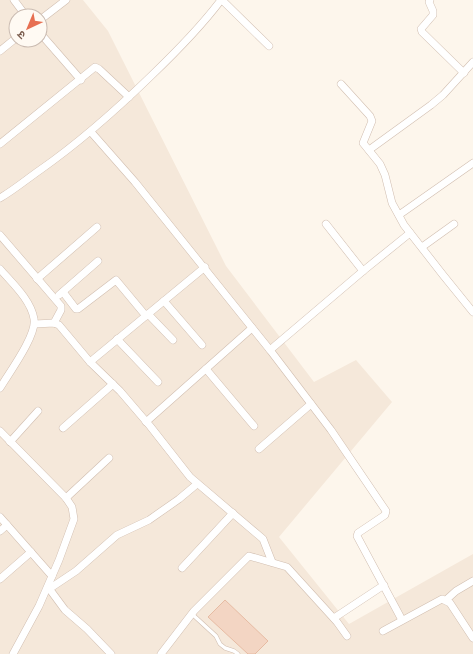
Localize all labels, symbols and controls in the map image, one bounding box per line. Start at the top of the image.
north arrow [8,8,48,48]
text: उ [14,28,28,42]

